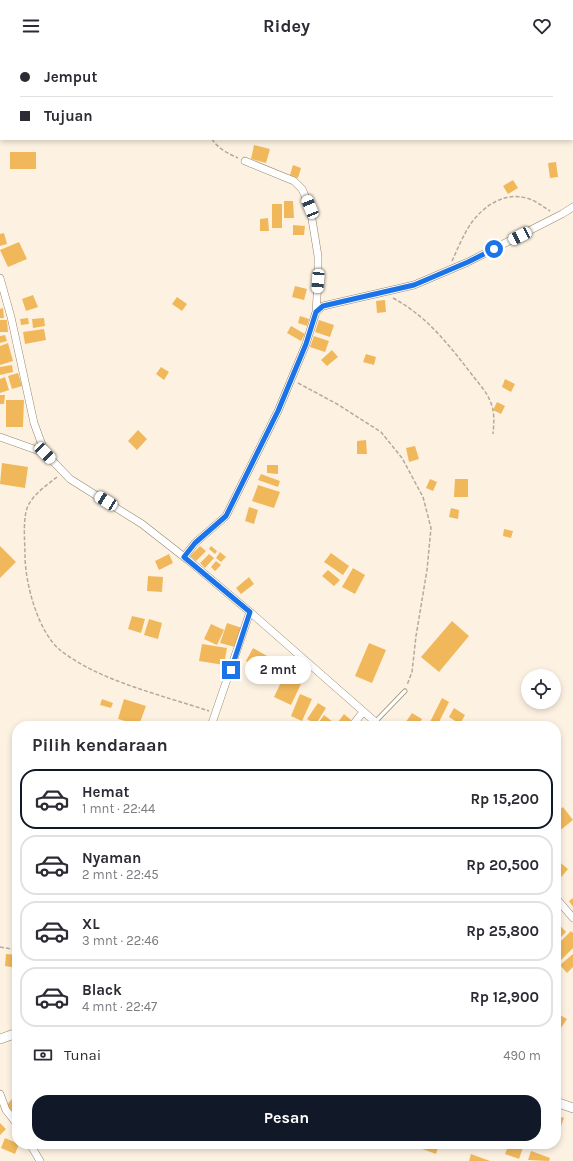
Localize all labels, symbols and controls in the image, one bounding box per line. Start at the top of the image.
icon: menu [20,15,42,37]
text: Ridey [263,15,310,37]
icon: heart [531,15,553,37]
text: Jemput [44,68,97,86]
text: Tujuan [44,107,93,125]
car [300,194,320,220]
car [507,225,533,247]
route start [485,240,503,258]
car [311,269,325,293]
car [32,440,58,466]
car [93,490,119,512]
callout: 2 mnt [245,656,311,684]
route end [222,661,240,679]
text: 2 mnt [260,662,296,677]
map controls [521,669,561,709]
button: locate [521,669,561,709]
text: Pilih kendaraan [32,734,168,756]
icon: car [34,781,70,817]
text: Hemat [82,783,129,801]
text: Rp 15,200 [470,790,539,808]
text: 1 mnt · 22:44 [82,801,155,816]
icon: car [34,847,70,883]
text: Nyaman [82,849,141,867]
text: Rp 20,500 [466,856,539,874]
text: 2 mnt · 22:45 [82,867,159,882]
icon: car [34,913,70,949]
text: XL [82,915,100,933]
text: Rp 25,800 [466,922,539,940]
text: 3 mnt · 22:46 [82,933,159,948]
icon: car [34,979,70,1015]
text: Black [82,981,122,999]
text: Rp 12,900 [470,988,539,1006]
text: 4 mnt · 22:47 [82,999,157,1014]
icon: cash [32,1044,54,1066]
text: Tunai [64,1046,101,1064]
text: 490 m [503,1048,541,1063]
button: Pesan [32,1095,541,1141]

